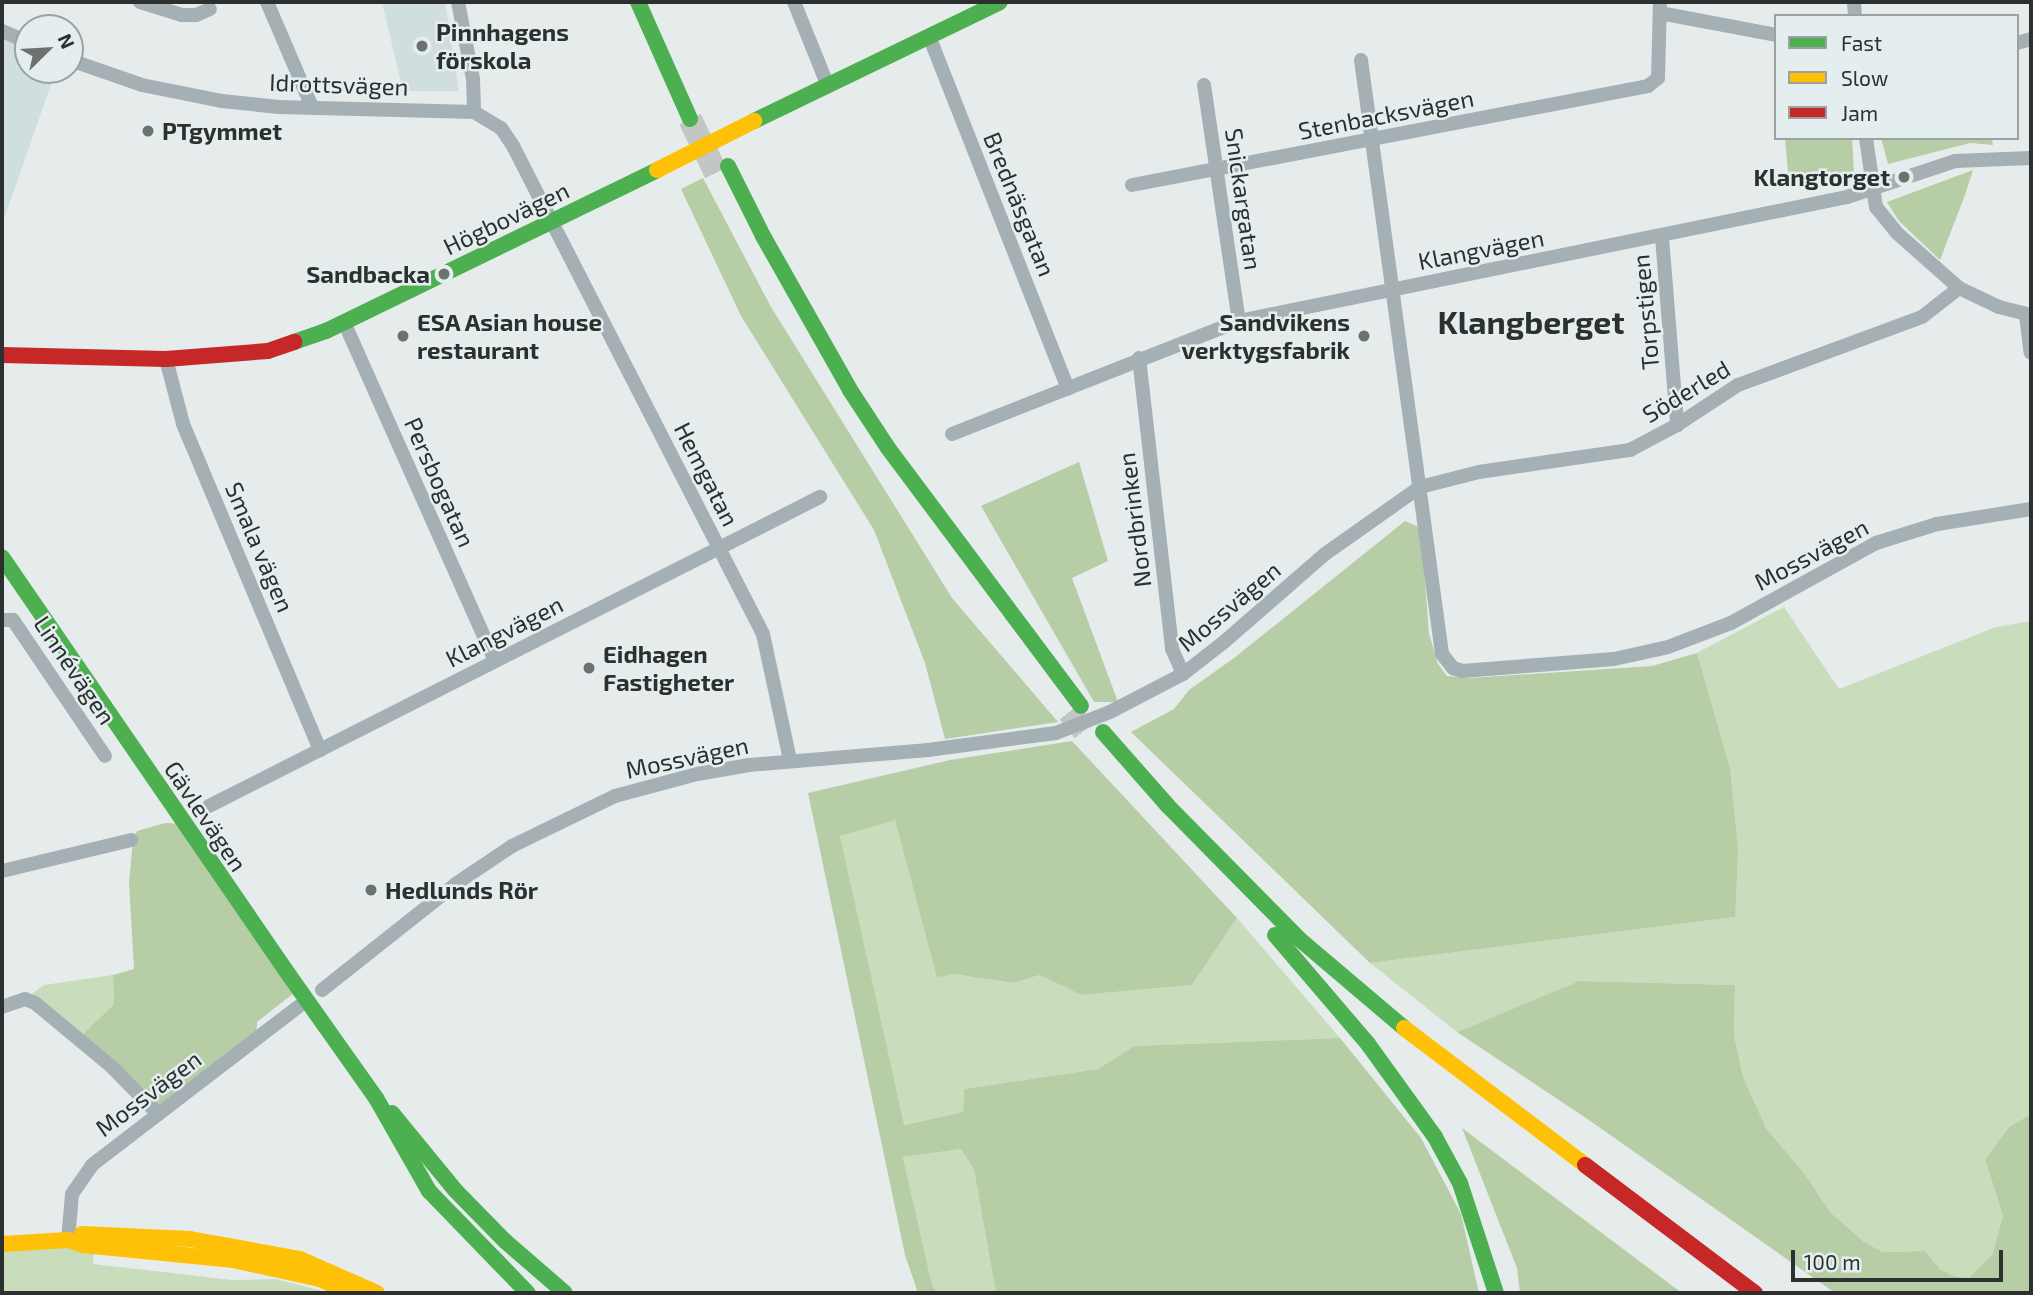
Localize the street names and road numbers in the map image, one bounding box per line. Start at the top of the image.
street label: Idrottsvägen [269,67,409,101]
street label: Stenbacksvägen [1296,83,1476,145]
street label: Snickargatan [1220,126,1268,272]
street label: Brednäsgatan [978,128,1062,280]
street label: Högbovägen [439,175,573,261]
street label: Klangvägen [1416,223,1546,275]
street label: Torpstigen [1626,253,1664,371]
street label: Söderled [1637,354,1735,428]
street label: Persbogatan [399,413,481,551]
street label: Hemgatan [669,417,745,531]
street label: Nordbrinken [1111,451,1157,589]
street label: Smala vägen [220,477,300,617]
street label: Mossvägen [1749,512,1873,596]
street label: Mossvägen [1172,555,1286,657]
street label: Klangvägen [441,589,567,673]
street label: Linnévägen [28,610,122,730]
street label: Mossvägen [623,730,751,784]
street label: Gävlevägen [159,755,253,877]
street label: Mossvägen [89,1044,207,1142]

